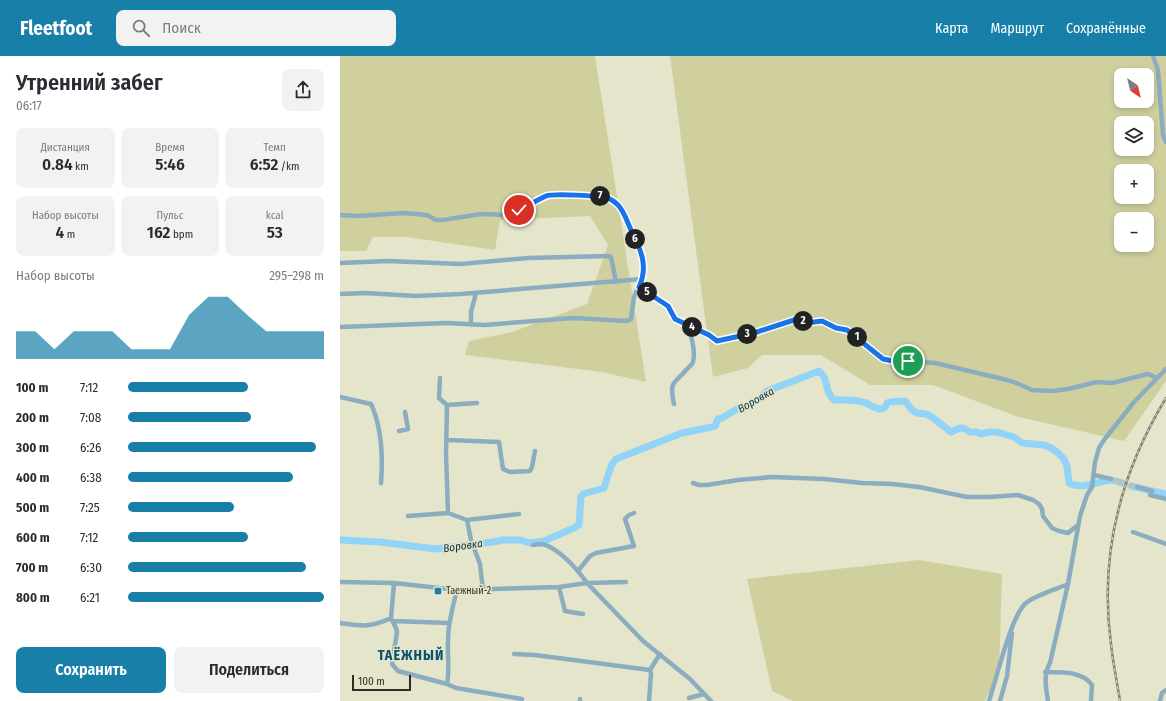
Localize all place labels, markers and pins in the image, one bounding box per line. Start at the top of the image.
pin: 7 [590,186,610,206]
pin [502,193,536,227]
pin: 6 [625,229,645,249]
pin: 5 [637,282,657,302]
pin: 2 [793,311,813,331]
pin: 4 [682,317,702,337]
pin: 3 [737,324,757,344]
pin: 1 [847,327,867,347]
pin [891,344,925,378]
place label: Таежный-2 [446,585,492,597]
marker: Таежный-2 [433,586,443,596]

